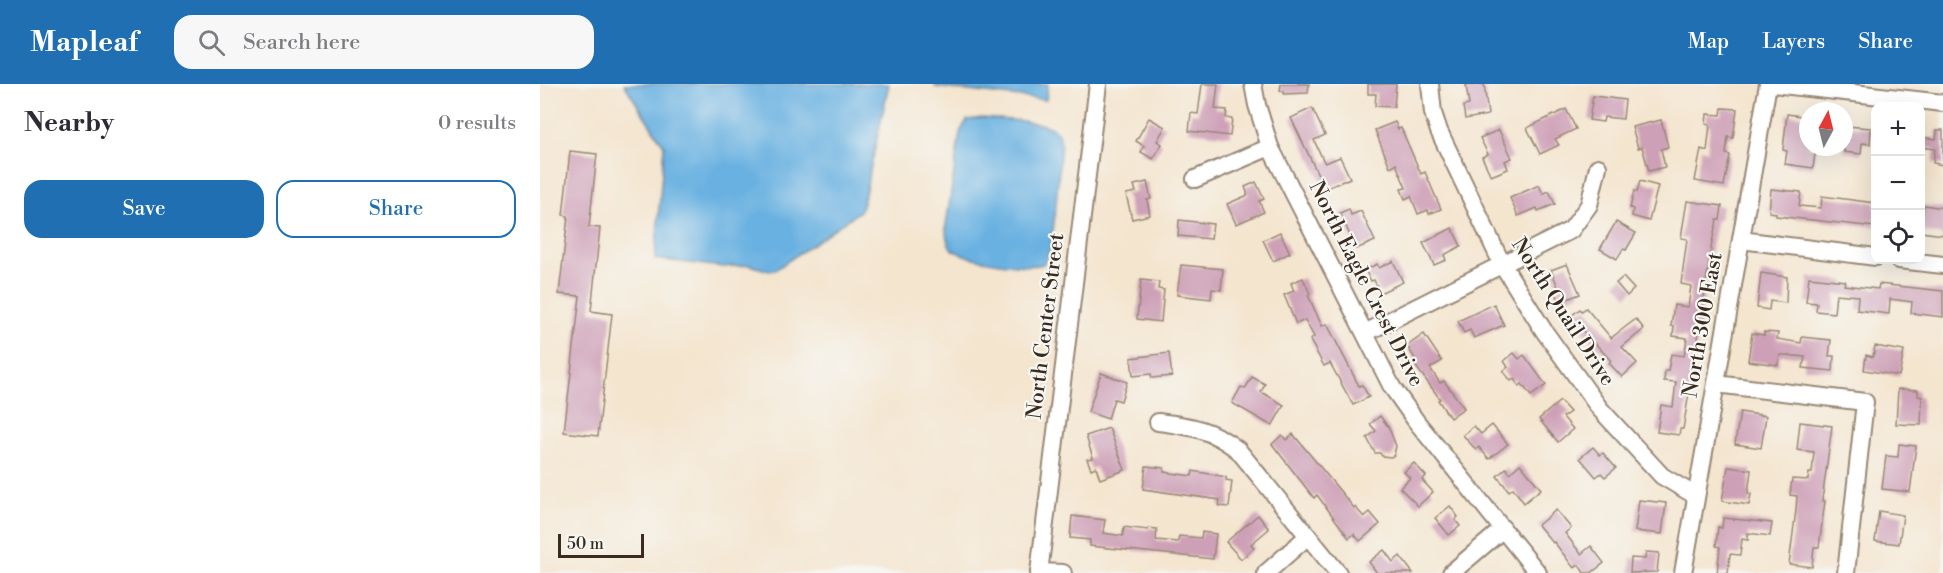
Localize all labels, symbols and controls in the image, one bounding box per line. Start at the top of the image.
search box [174,15,594,69]
text: Mapleaf [30,25,138,60]
icon: search [195,26,228,59]
text: Search here [243,29,360,56]
text: Map [1688,29,1729,55]
text: Layers [1762,29,1825,55]
text: Share [1858,29,1913,55]
north arrow [1799,102,1853,156]
map controls [1871,102,1925,264]
button: + [1871,102,1925,156]
text: Nearby [24,107,114,139]
text: 0 results [438,111,516,136]
button: − [1871,156,1925,210]
street label: North Eagle Crest Drive [1303,177,1429,391]
button: Save [24,180,264,238]
button: Share [276,180,516,238]
button: locate [1871,210,1925,264]
street label: North Center Street [1022,231,1070,420]
street label: North Quail Drive [1505,233,1621,391]
street label: North 300 East [1677,250,1729,400]
scale bar [558,531,644,558]
text: 50 m [567,534,604,554]

